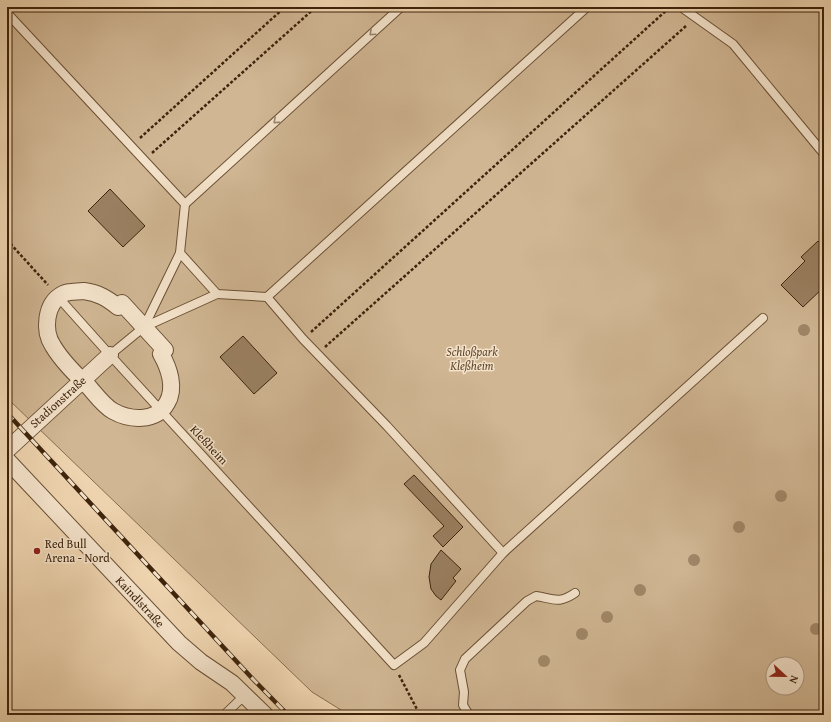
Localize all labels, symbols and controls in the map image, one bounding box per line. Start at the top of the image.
one-way arrow [370,29,377,36]
one-way arrow [273,116,281,123]
park label: Schloßpark Kleßheim [446,343,498,374]
street label: Stadionstraße [26,371,90,432]
street label: Kleßheim [187,421,232,468]
place label: Red Bull Arena - Nord [45,535,110,566]
marker: Red Bull Arena - Nord [32,546,42,556]
street label: Kaindlstraße [112,572,169,631]
north arrow [765,656,805,696]
text: N [785,673,803,687]

